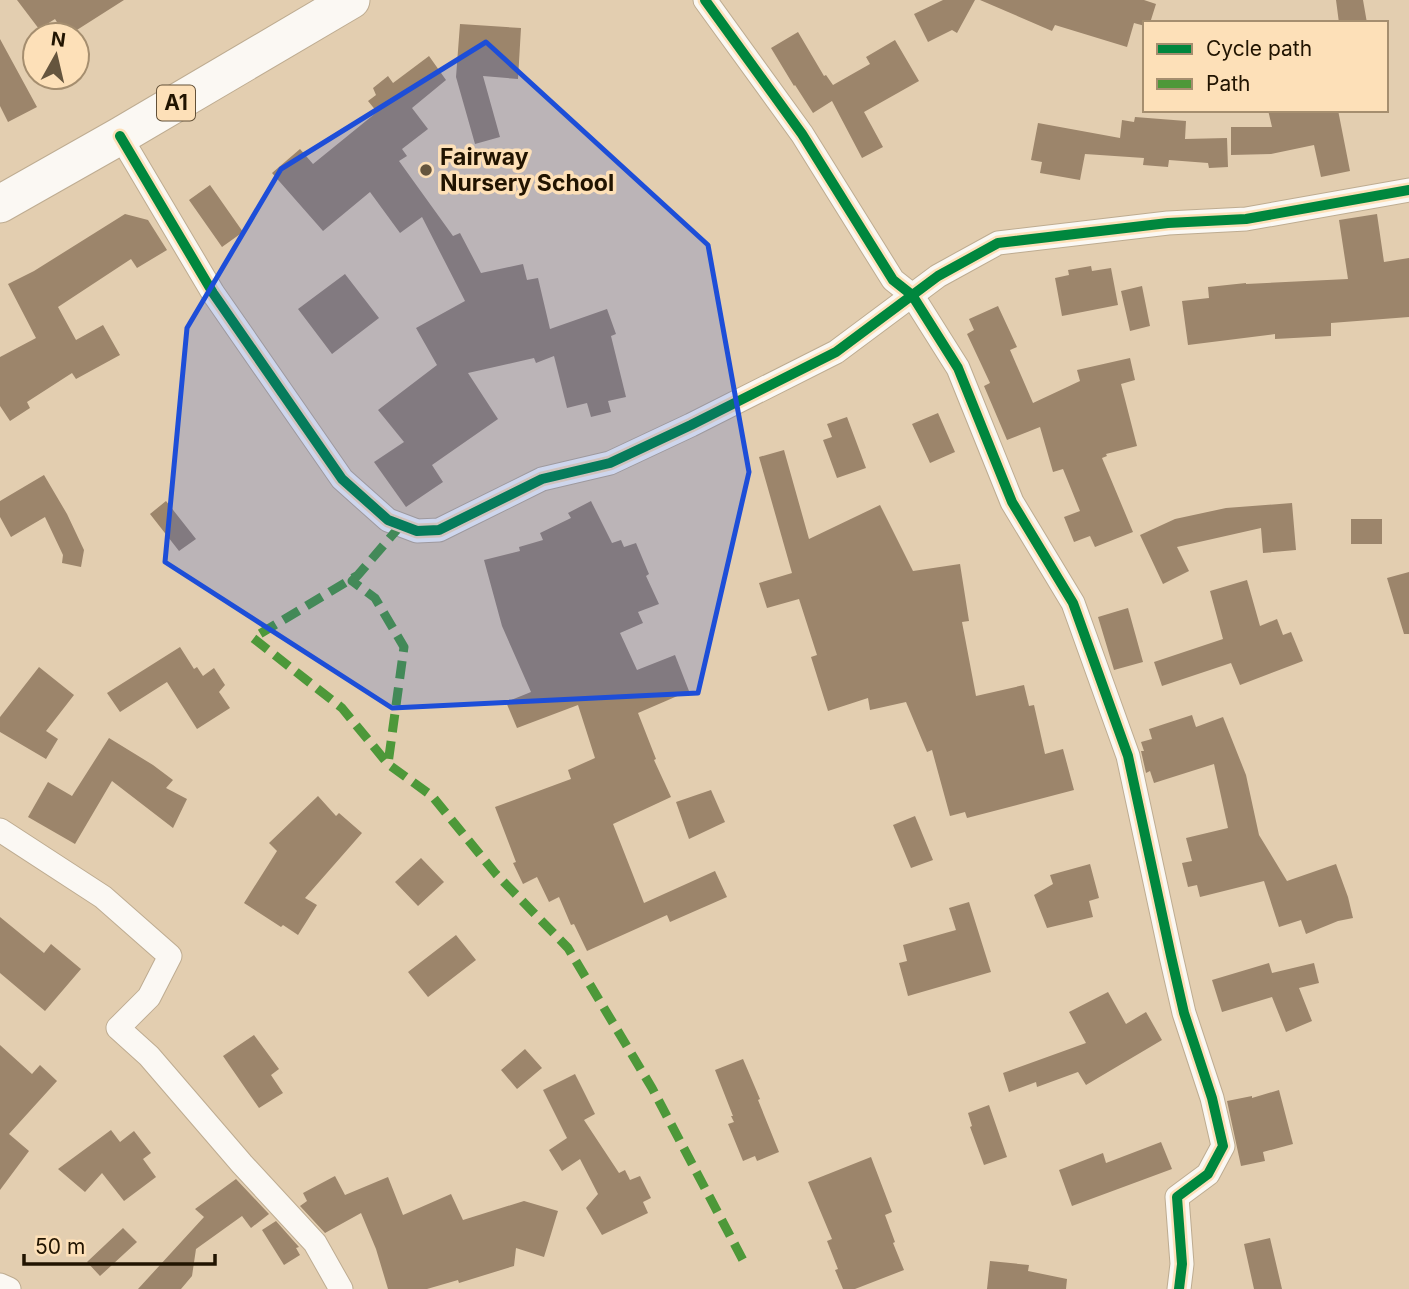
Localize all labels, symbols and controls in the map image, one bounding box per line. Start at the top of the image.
north arrow [21,21,91,91]
legend [1143,21,1388,112]
text: N [50,27,67,52]
text: Cycle path [1206,36,1312,61]
text: Path [1206,71,1251,96]
road number: A1 [157,86,195,120]
place label: Fairway Nursery School [440,143,614,197]
marker: Fairway Nursery School [418,162,434,178]
scale bar [24,1222,215,1266]
text: 50 m [35,1234,85,1259]

